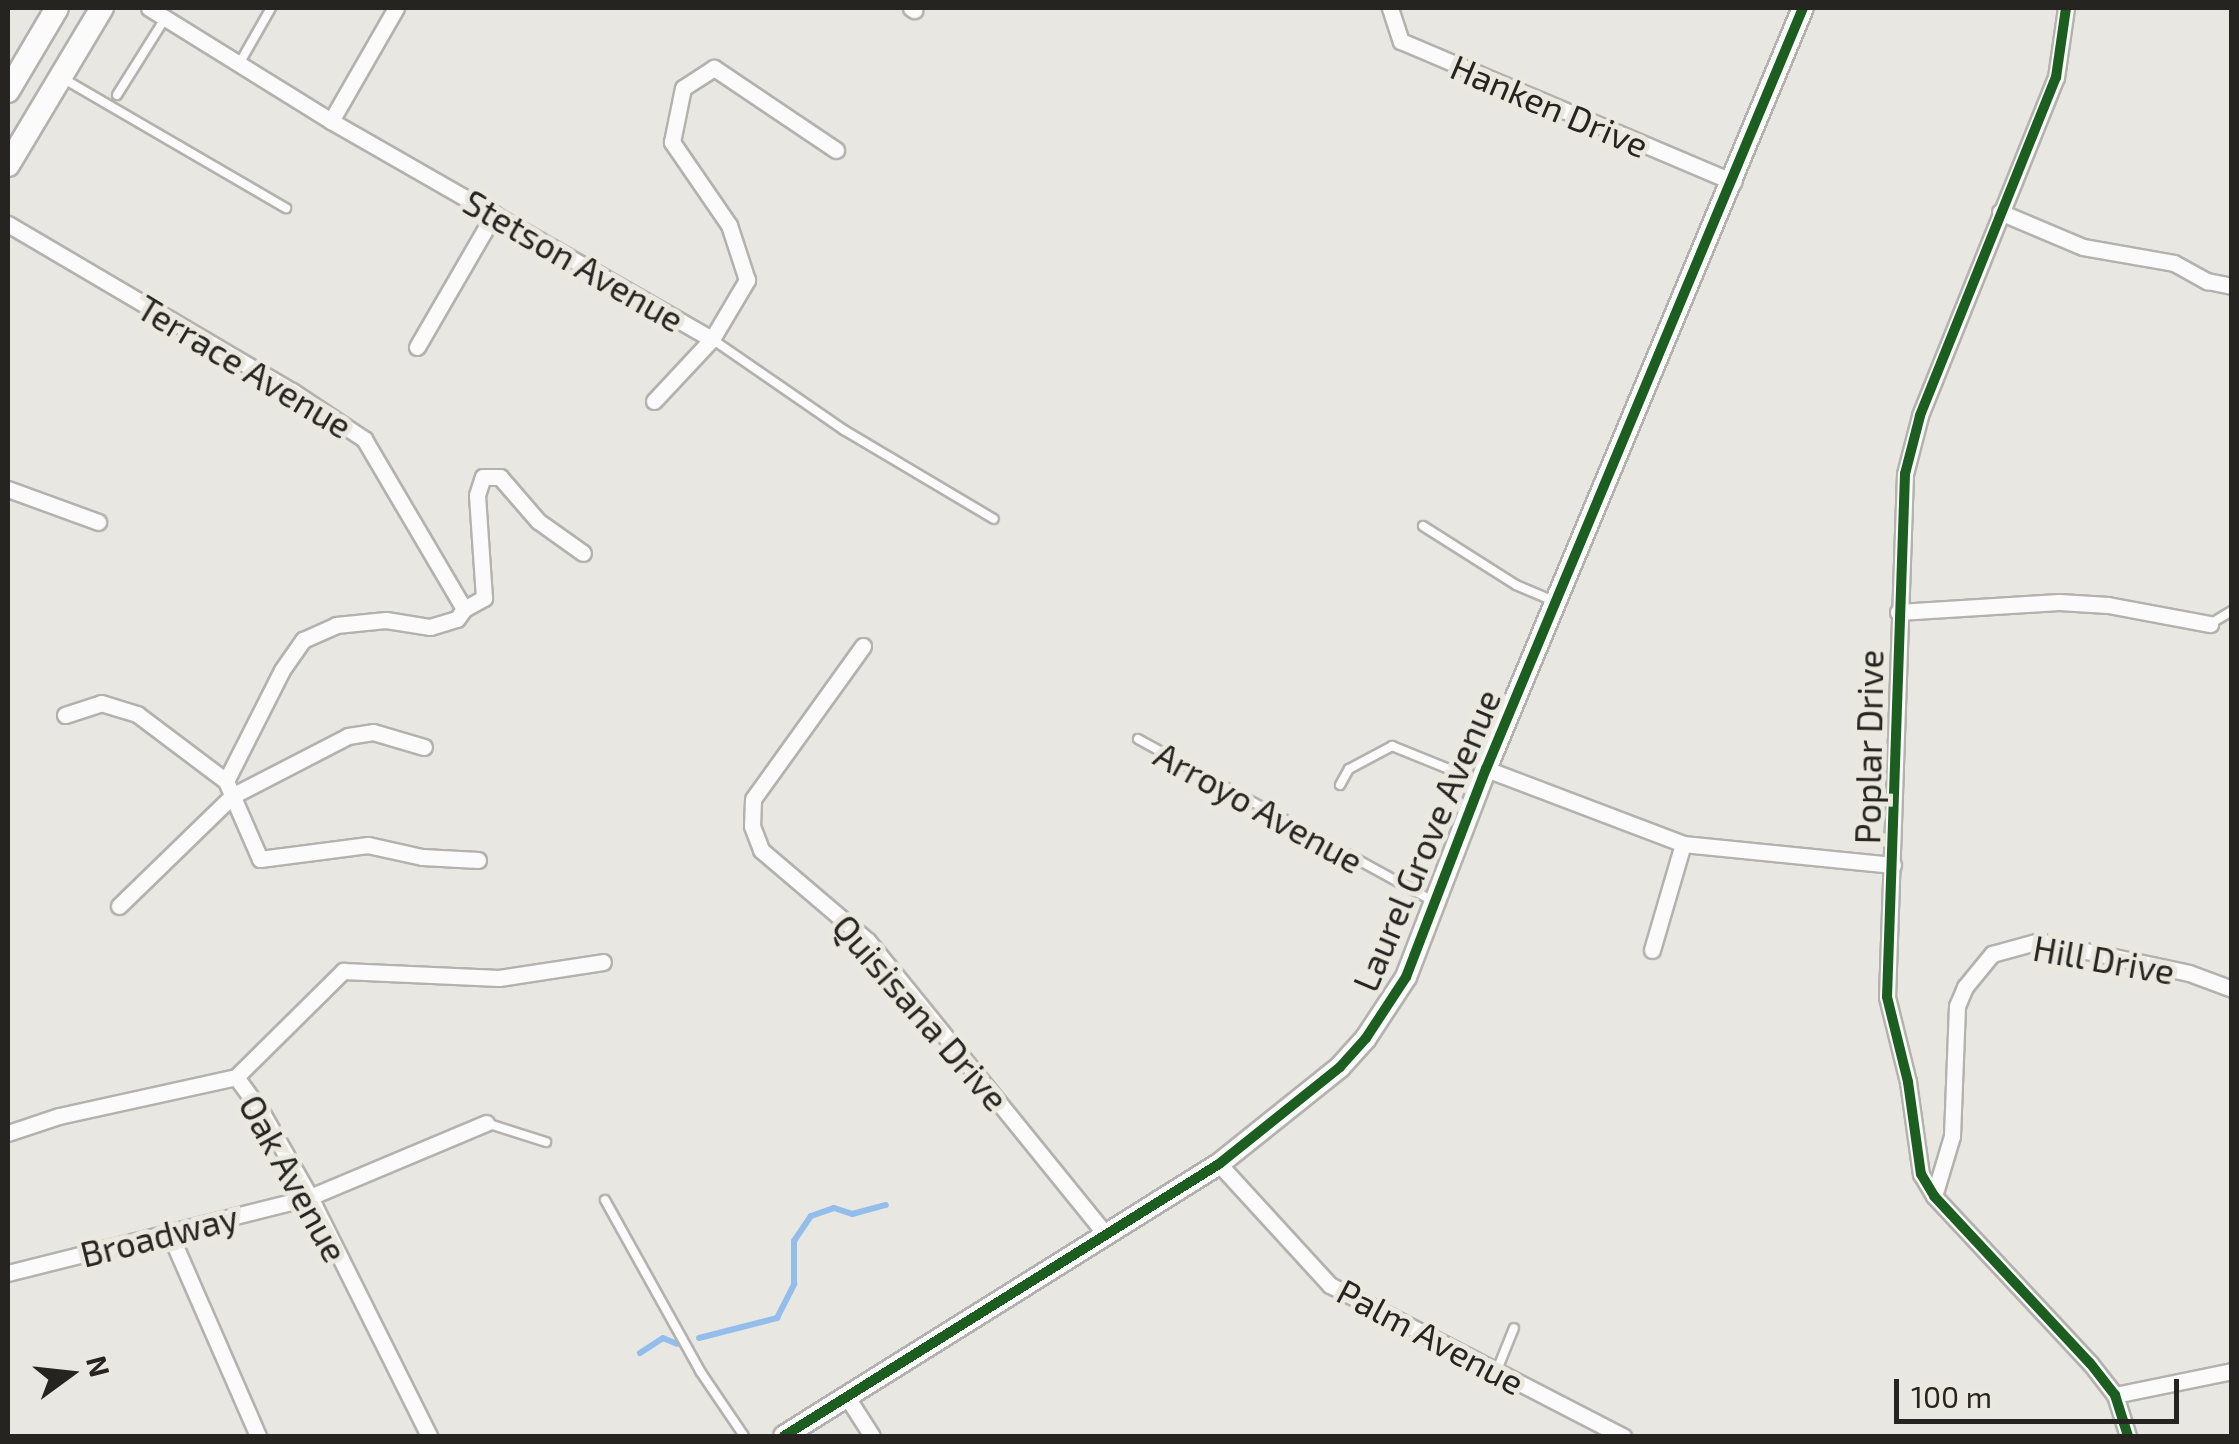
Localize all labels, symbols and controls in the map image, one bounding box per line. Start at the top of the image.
street label: Hanken Drive [1445,45,1655,165]
street label: Stetson Avenue [456,180,692,340]
street label: Terrace Avenue [130,285,360,447]
street label: Poplar Drive [1845,649,1891,845]
street label: Laurel Grove Avenue [1343,682,1509,998]
street label: Arroyo Avenue [1147,732,1371,882]
street label: Quisisana Drive [824,905,1018,1119]
street label: Hill Drive [2030,926,2178,992]
street label: Oak Avenue [231,1087,357,1269]
street label: Broadway [76,1195,242,1275]
street label: Palm Avenue [1330,1269,1532,1403]
north arrow [20,1324,120,1424]
text: N [80,1352,118,1380]
scale bar [1899,1359,2184,1421]
text: 100 m [1911,1378,1992,1414]

